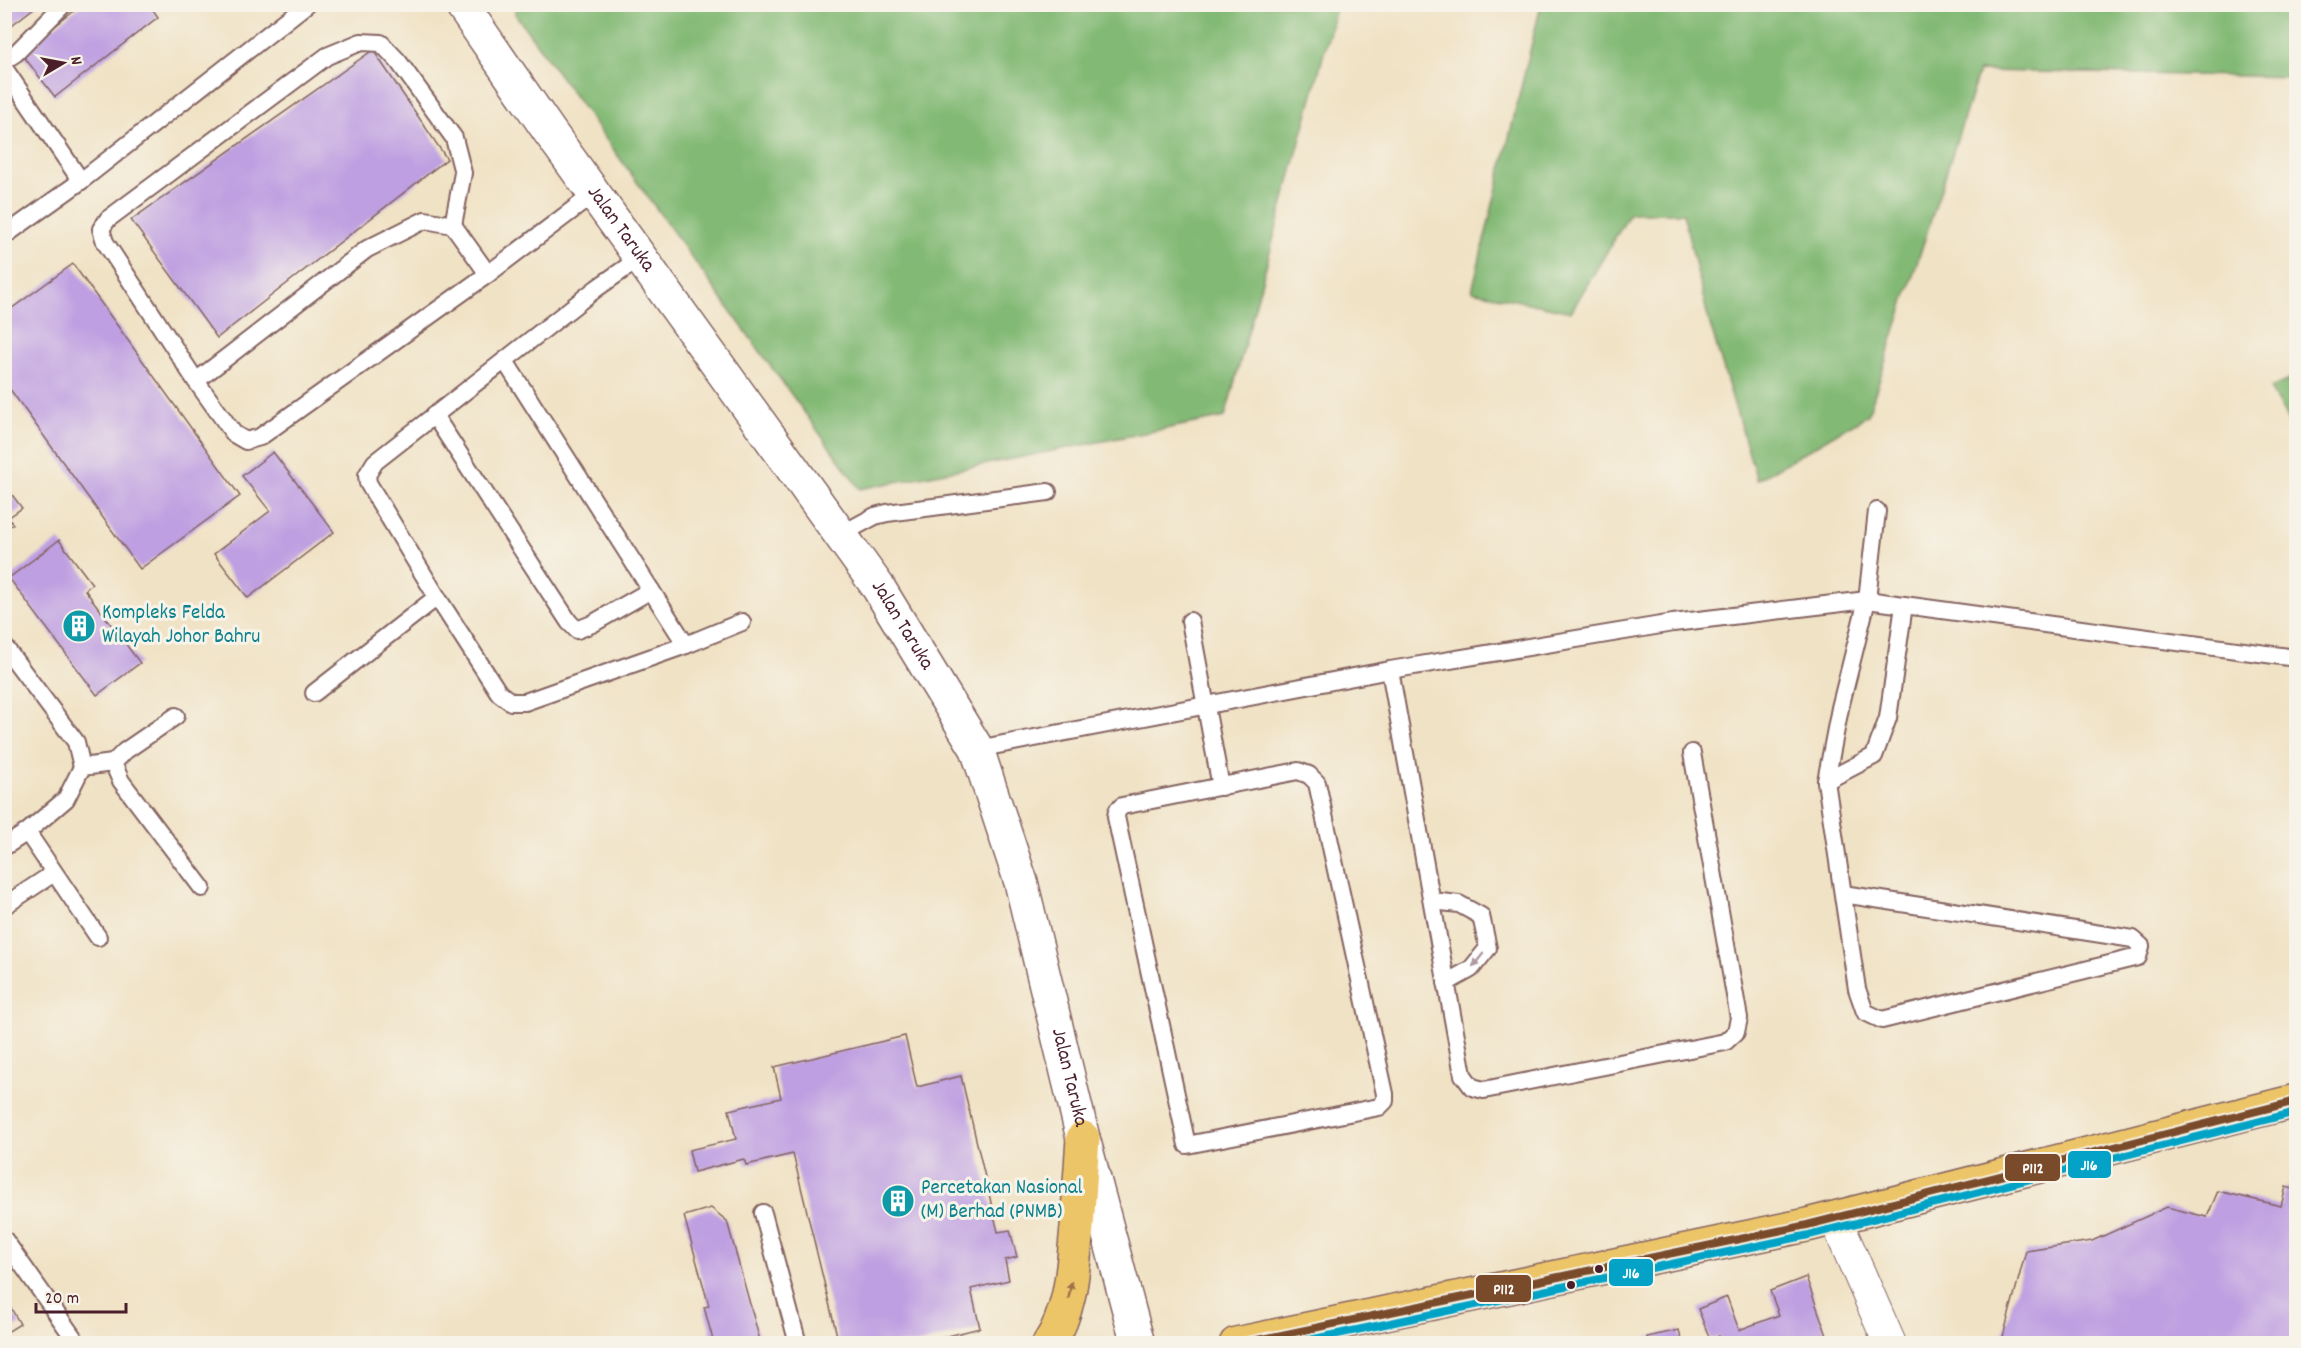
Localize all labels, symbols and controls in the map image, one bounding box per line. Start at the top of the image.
north arrow [33,33,93,93]
text: N [63,55,87,67]
street label: Jalan Taruka [579,180,662,280]
street label: Jalan Taruka [863,574,941,677]
place label: Kompleks Felda Wilayah Johor Bahru [102,599,260,653]
building icon: Kompleks Felda Wilayah Johor Bahru [61,608,97,644]
one-way arrow [1472,952,1485,968]
street label: Jalan Taruka [1042,1025,1095,1131]
line badge: J16 [2067,1150,2112,1179]
line badge: P112 [2004,1153,2061,1182]
text: J16 [2080,1155,2098,1178]
text: P112 [2022,1158,2044,1181]
place label: Percetakan Nasional (M) Berhad (PNMB) [921,1174,1083,1228]
building icon: Percetakan Nasional (M) Berhad (PNMB) [880,1183,916,1219]
line badge: J16 [1608,1258,1654,1287]
unlabelled marker [1593,1263,1605,1275]
text: J16 [1622,1263,1640,1286]
line badge: P112 [1475,1274,1532,1303]
scale bar [36,1276,126,1314]
text: P112 [1493,1279,1515,1302]
unlabelled marker [1565,1279,1577,1291]
one-way arrow [1066,1280,1075,1299]
text: 20 m [45,1287,79,1312]

